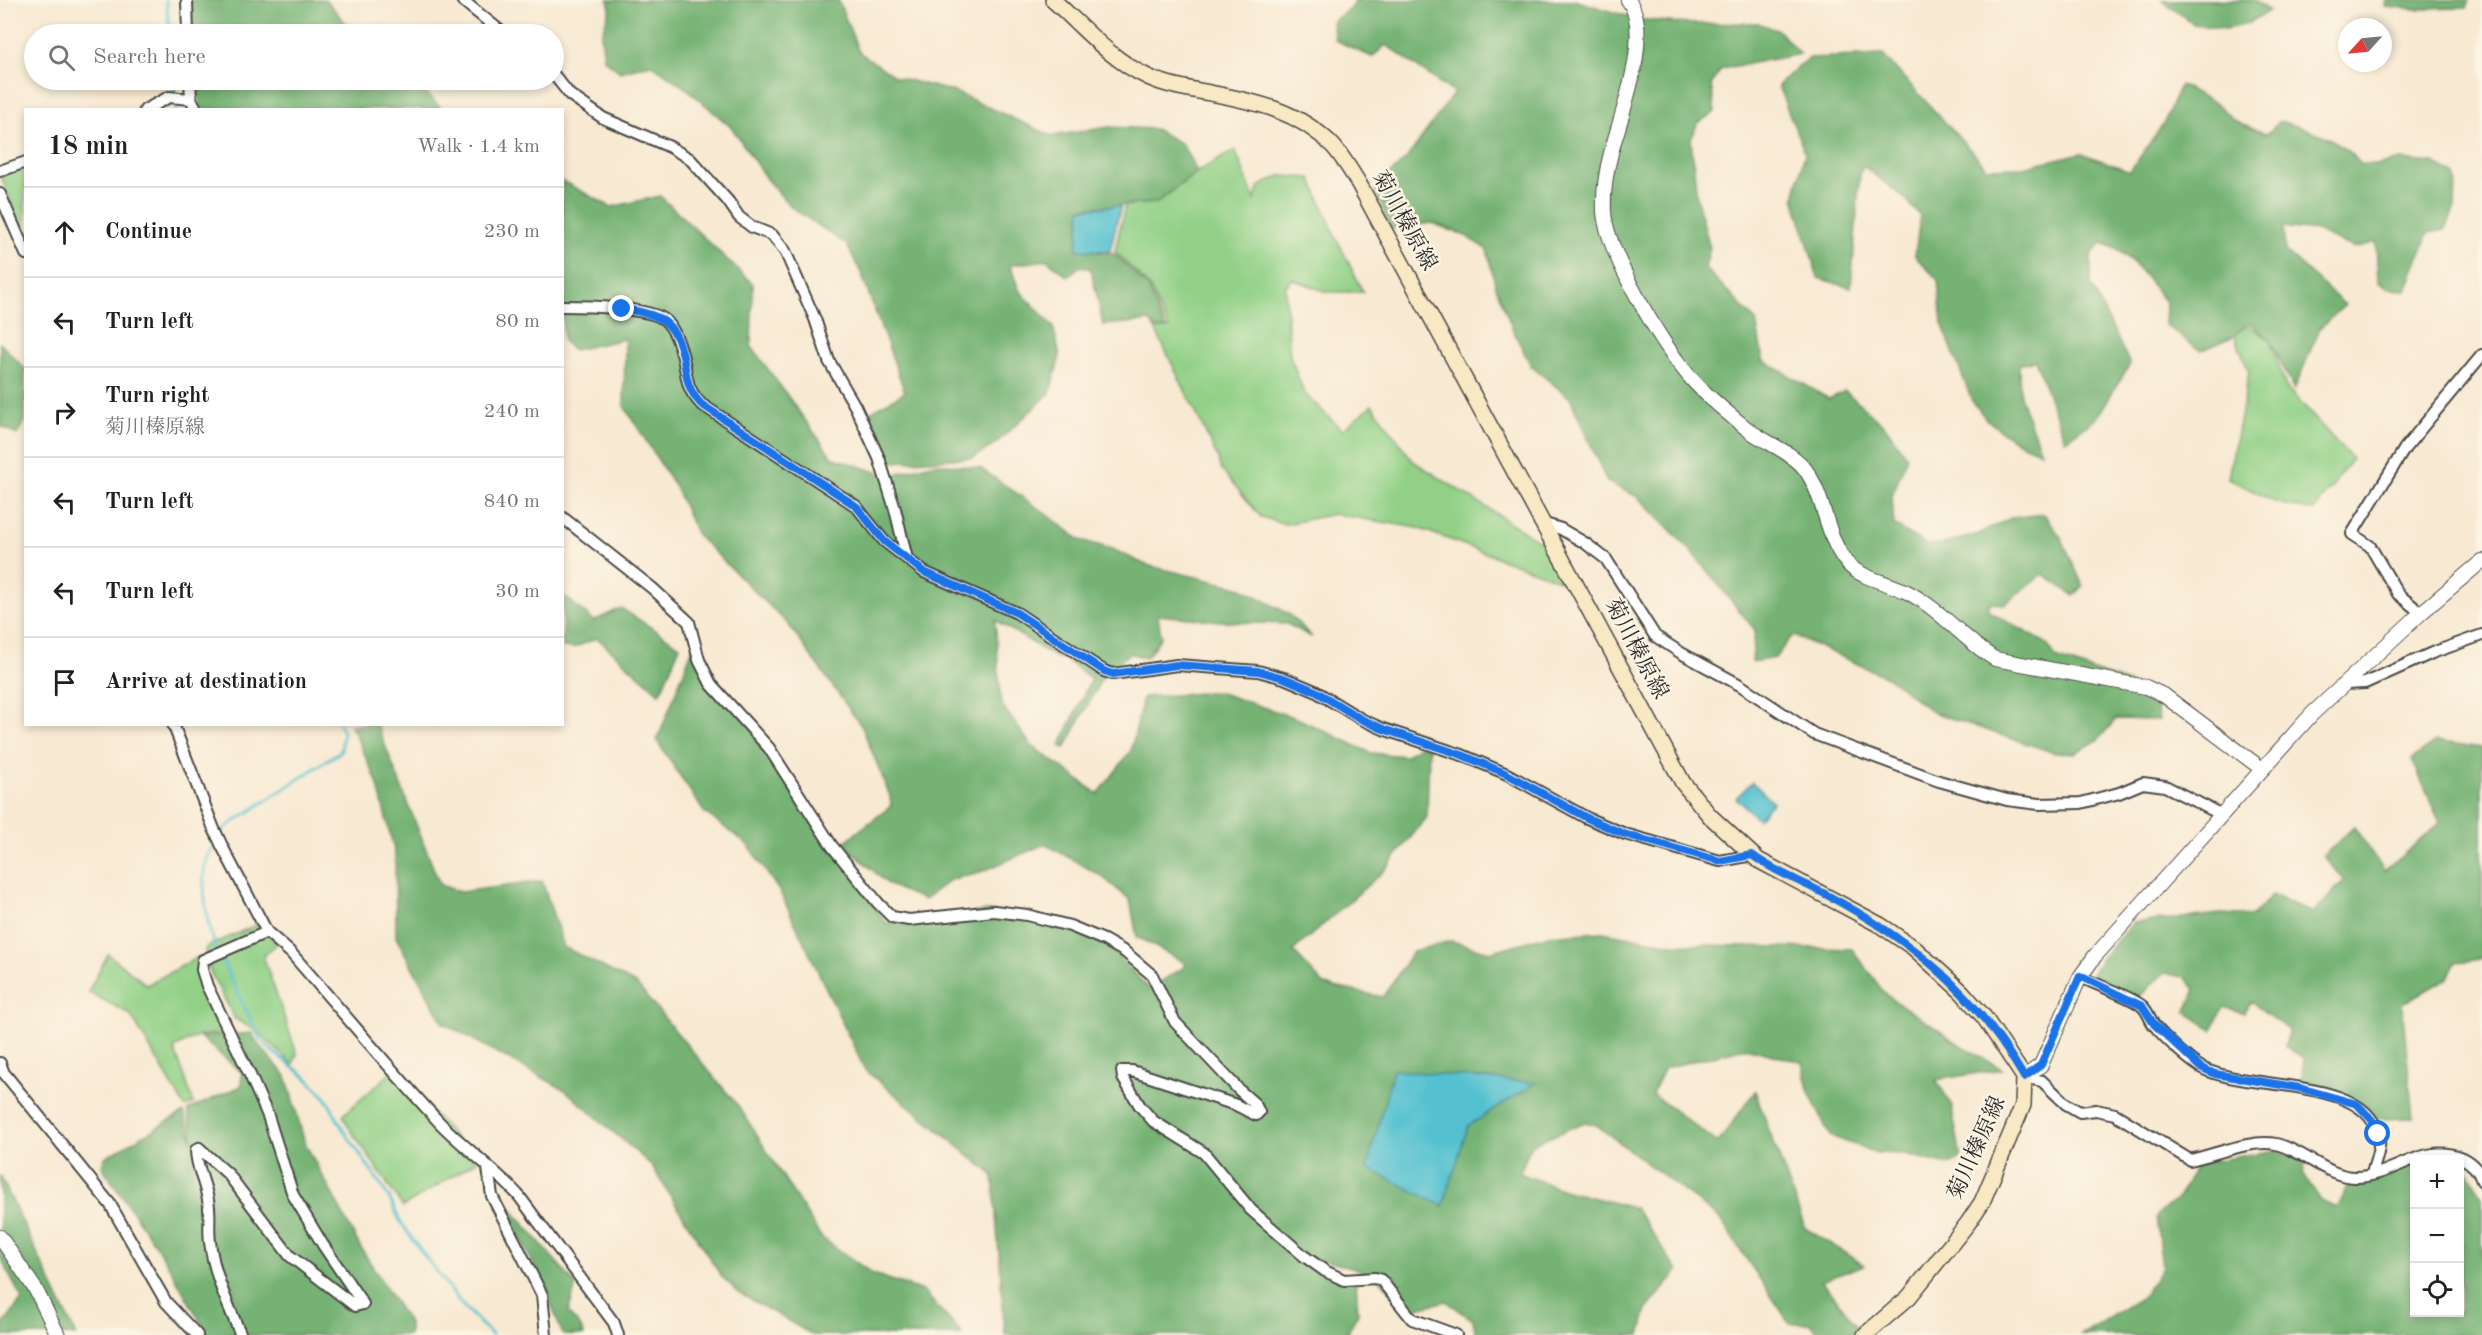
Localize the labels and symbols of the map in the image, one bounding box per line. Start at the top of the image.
north arrow [2338,18,2392,72]
street label: 菊川榛原線 [1368,167,1442,274]
route end [608,295,634,321]
street label: 菊川榛原線 [1600,594,1673,703]
street label: 菊川榛原線 [1943,1092,2009,1203]
route start [2364,1120,2390,1146]

